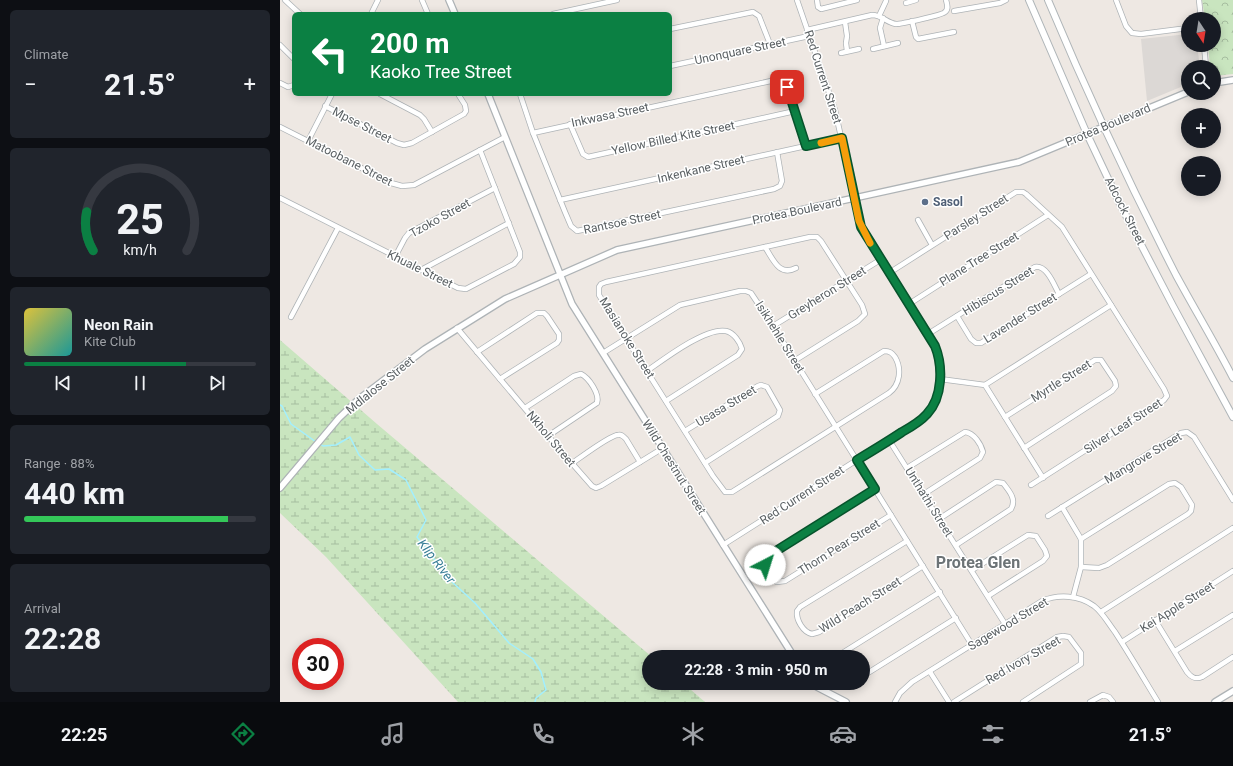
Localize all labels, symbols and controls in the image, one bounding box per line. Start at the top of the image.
north arrow [1181,12,1221,52]
map controls [1181,12,1221,196]
text: 200 m [370,27,449,60]
icon: left [304,28,356,80]
street label: Red Current Street [801,28,845,126]
street label: Unonquare Street [693,34,787,67]
text: Climate [24,47,68,62]
button: search [1181,60,1221,100]
text: Kaoko Tree Street [370,61,512,82]
text: 21.5° [104,67,176,102]
pin [770,70,804,104]
text: − [24,72,37,97]
text: + [244,72,256,97]
icon: arrive [776,76,798,98]
street label: Inkwasa Street [570,100,650,130]
street label: Protea Boulevard [1063,101,1153,149]
street label: Mpse Street [330,104,394,146]
button: + [1181,108,1221,148]
street label: Yellow Billed Kite Street [610,118,736,158]
street label: Matoobane Street [303,133,395,189]
street label: Inkenkane Street [656,152,746,186]
button: − [1181,156,1221,196]
street label: Adcock Street [1102,175,1148,248]
street label: Parsley Street [941,191,1011,243]
text: 25 [116,194,164,243]
street label: Protea Boulevard [751,195,843,227]
place label: Sasol [933,195,963,209]
street label: Tzoko Street [407,196,473,240]
marker: Sasol [920,197,930,207]
street label: Rantsoe Street [582,207,662,237]
street label: Plane Tree Street [937,229,1021,289]
text: km/h [123,241,157,257]
street label: Khuale Street [385,247,455,291]
street label: Greyheron Street [785,263,869,323]
street label: Hibiscus Street [960,264,1036,318]
street label: Lavender Street [981,290,1059,346]
street label: Masianoke Street [596,295,658,381]
street label: Isikhehle Street [752,299,808,376]
text: Neon Rain [84,316,153,334]
text: Kite Club [84,334,136,349]
street label: Mdlalose Street [343,353,417,417]
street label: Myrtle Street [1028,357,1094,405]
icon: previous [52,372,74,394]
icon: pause [129,372,151,394]
icon: next [206,372,228,394]
street label: Usasa Street [693,382,759,429]
street label: Silver Leaf Street [1081,396,1165,456]
street label: Nkholi Street [524,408,578,470]
street label: Wild Chestnut Street [639,417,709,517]
street label: Mangrove Street [1102,429,1184,487]
text: Range · 88% [24,456,94,471]
street label: Red Current Street [757,463,847,527]
street label: Unthathi Street [902,465,956,540]
text: 440 km [24,476,125,511]
street label: Thorn Pear Street [796,516,882,578]
water label: Klip River [415,536,459,587]
position arrow [744,544,786,586]
district label: Protea Glen [936,553,1020,572]
street label: Wild Peach Street [816,574,904,636]
street label: Kei Apple Street [1137,579,1217,635]
street label: Sagewood Street [965,595,1051,653]
text: Arrival [24,601,61,616]
text: 22:28 [24,621,101,656]
street label: Red Ivory Street [983,633,1063,687]
speed limit sign: 30 [292,638,344,690]
text: 22:28 · 3 min · 950 m [685,661,827,679]
icon: directions [229,720,257,748]
icon: music [379,720,407,748]
icon: phone [529,720,557,748]
icon: climate [679,720,707,748]
icon: car [829,720,857,748]
icon: filters [979,720,1007,748]
text: 22:25 [61,724,107,745]
text: 21.5° [1129,724,1172,745]

